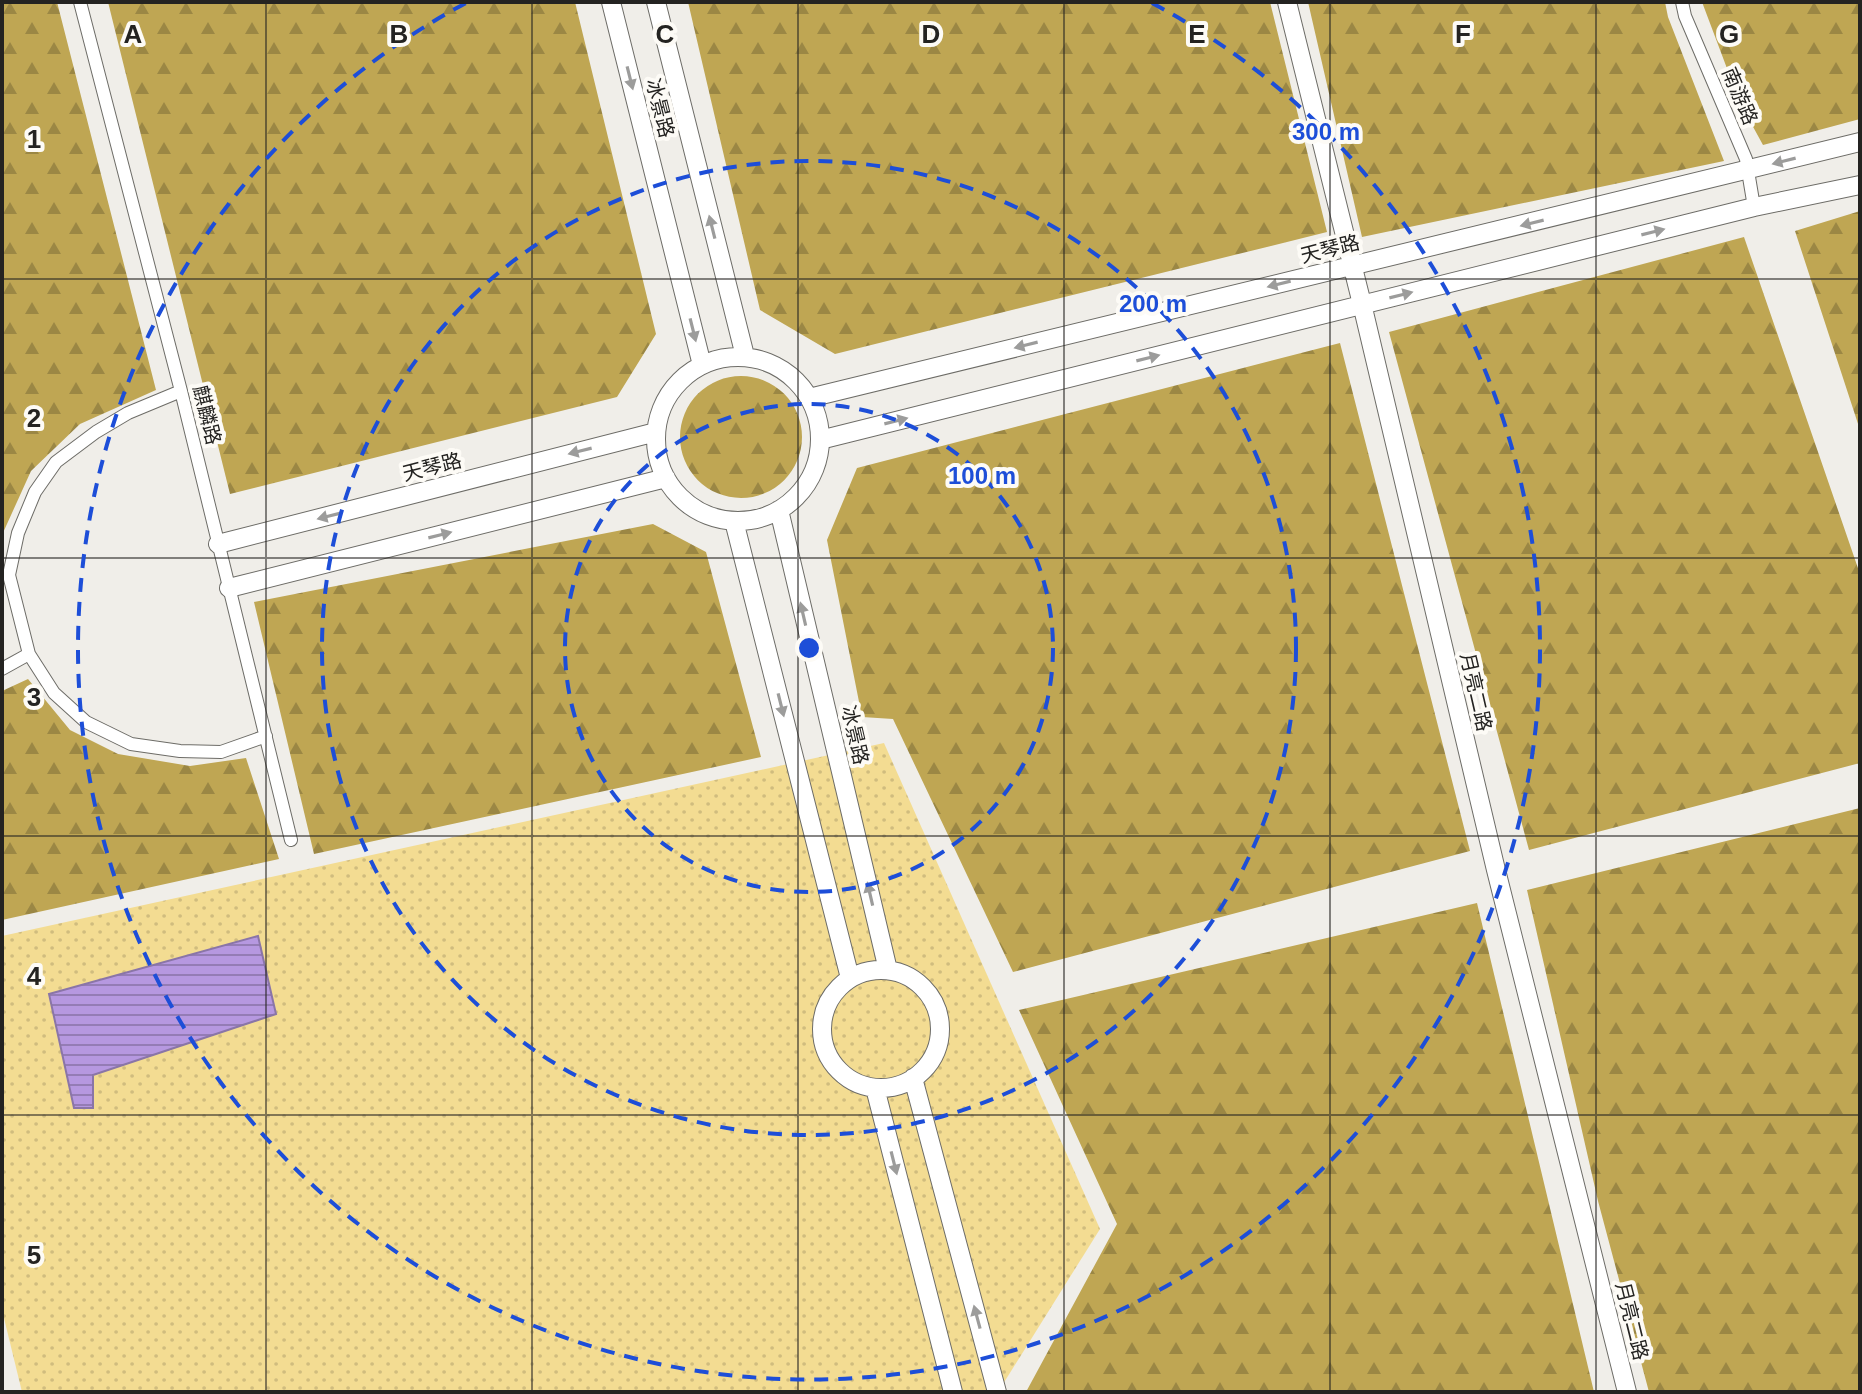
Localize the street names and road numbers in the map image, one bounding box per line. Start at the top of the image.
street label: 南游路 [1718,64,1762,128]
street label: 冰景路 [642,76,678,140]
street label: 天琴路 [1298,231,1362,267]
street label: 麒麟路 [189,383,225,447]
street label: 天琴路 [400,449,464,485]
street label: 月亮二路 [1456,651,1496,733]
street label: 冰景路 [838,703,872,767]
street label: 月亮二路 [1612,1280,1652,1362]

